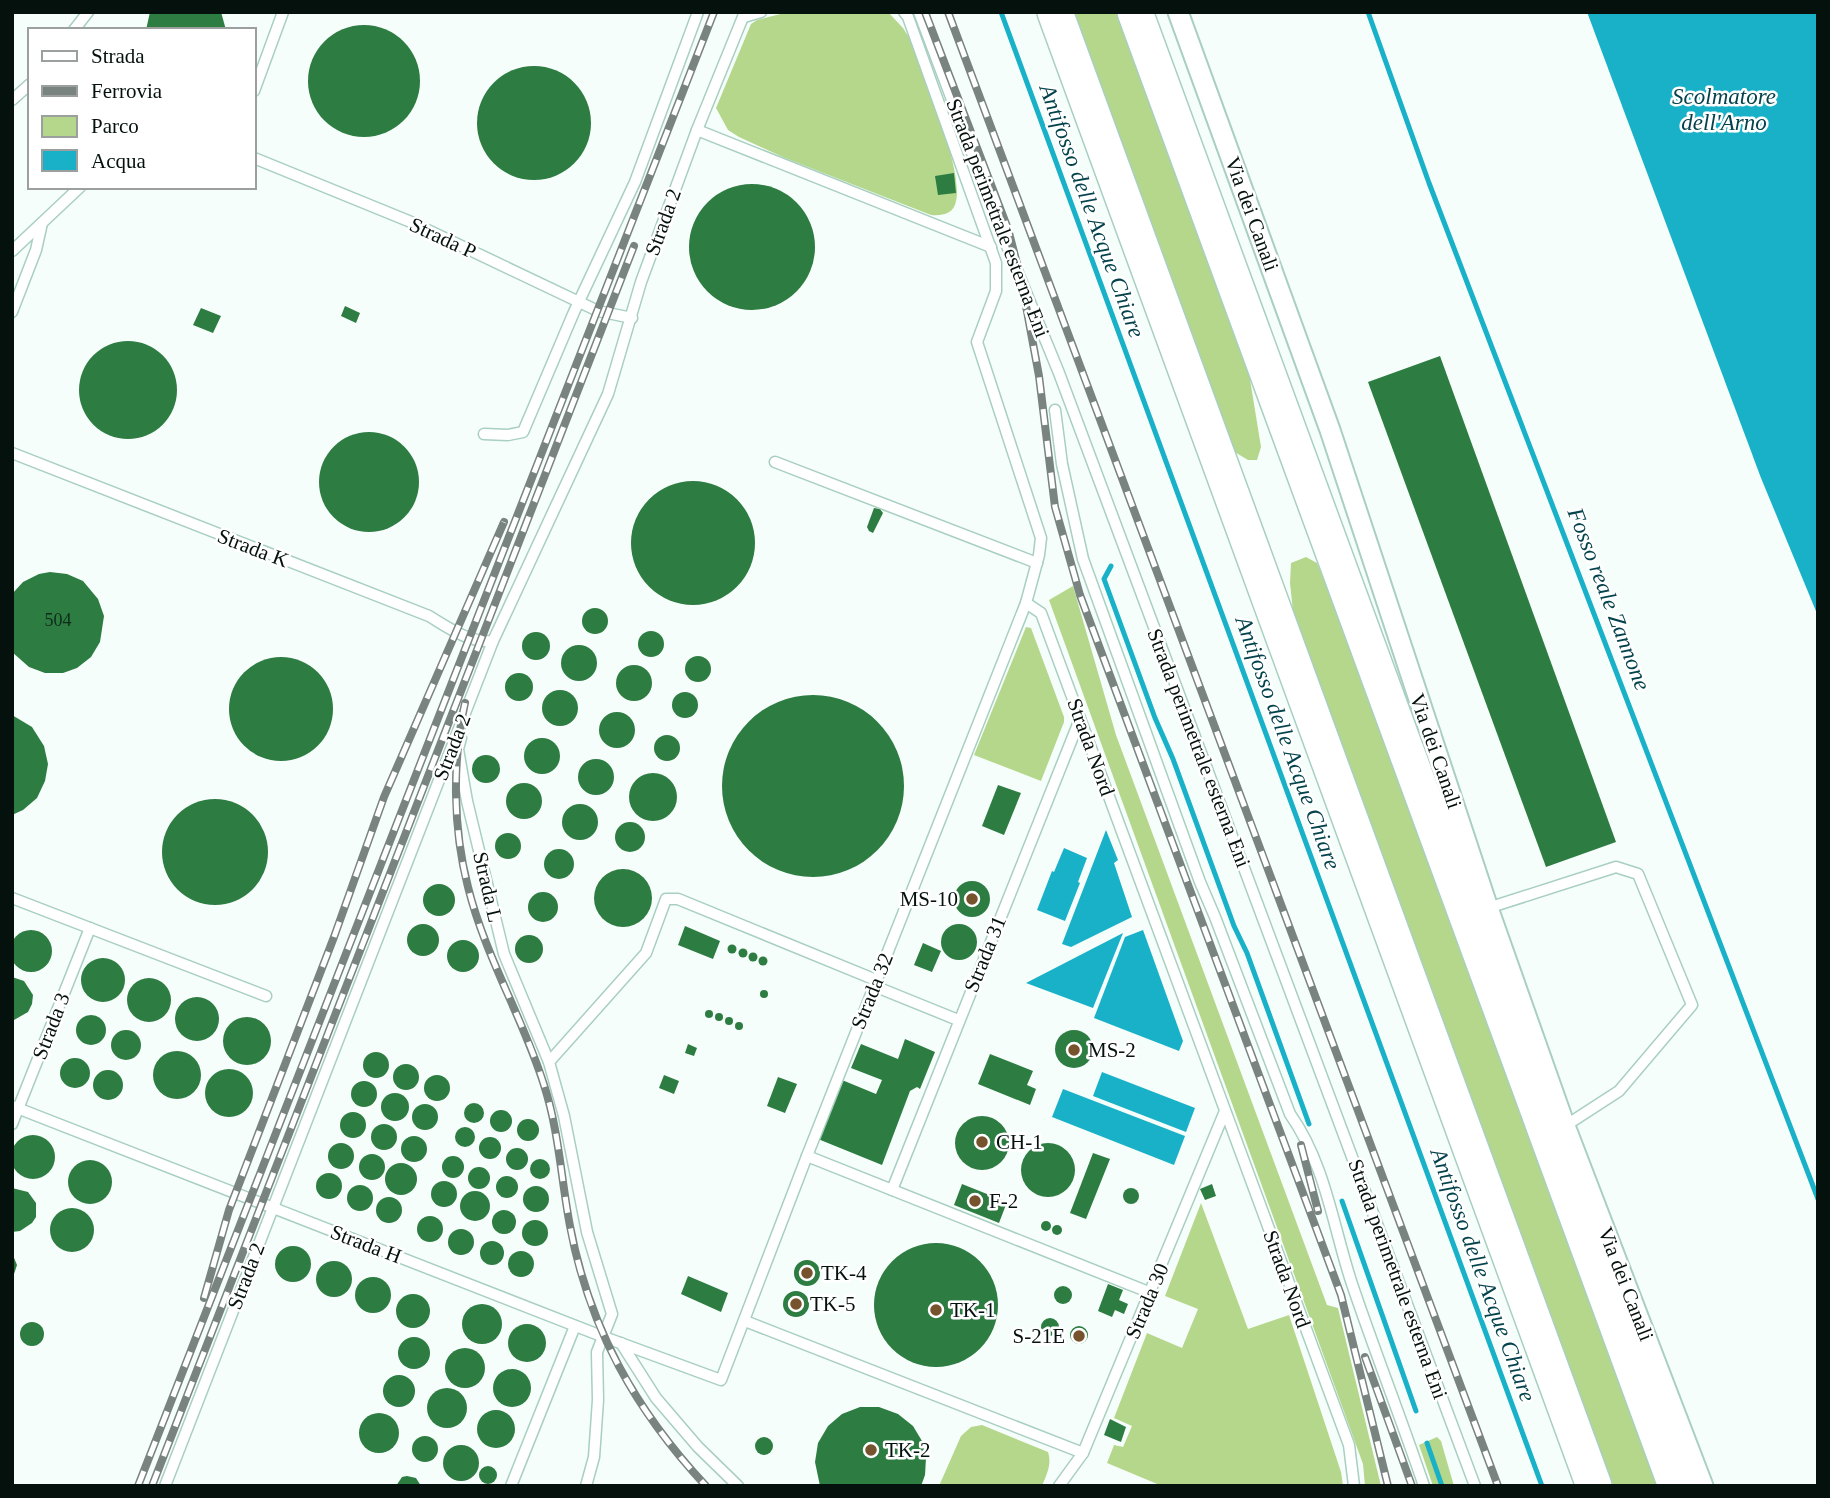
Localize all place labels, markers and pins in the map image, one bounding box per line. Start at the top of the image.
place label: MS-10 [900,887,958,911]
marker: MS-10 [964,891,980,907]
place label: MS-2 [1088,1038,1136,1062]
marker: MS-2 [1066,1042,1082,1058]
place label: CH-1 [996,1130,1043,1154]
marker: CH-1 [974,1134,990,1150]
place label: F-2 [989,1189,1018,1213]
marker: F-2 [967,1193,983,1209]
place label: TK-4 [821,1261,867,1285]
marker: TK-4 [799,1265,815,1281]
place label: TK-5 [810,1292,856,1316]
marker: TK-5 [788,1296,804,1312]
place label: TK-1 [950,1298,996,1322]
marker: TK-1 [928,1302,944,1318]
place label: S-21E [1013,1324,1065,1348]
marker: S-21E [1071,1328,1087,1344]
place label: TK-2 [885,1438,931,1462]
marker: TK-2 [863,1442,879,1458]

